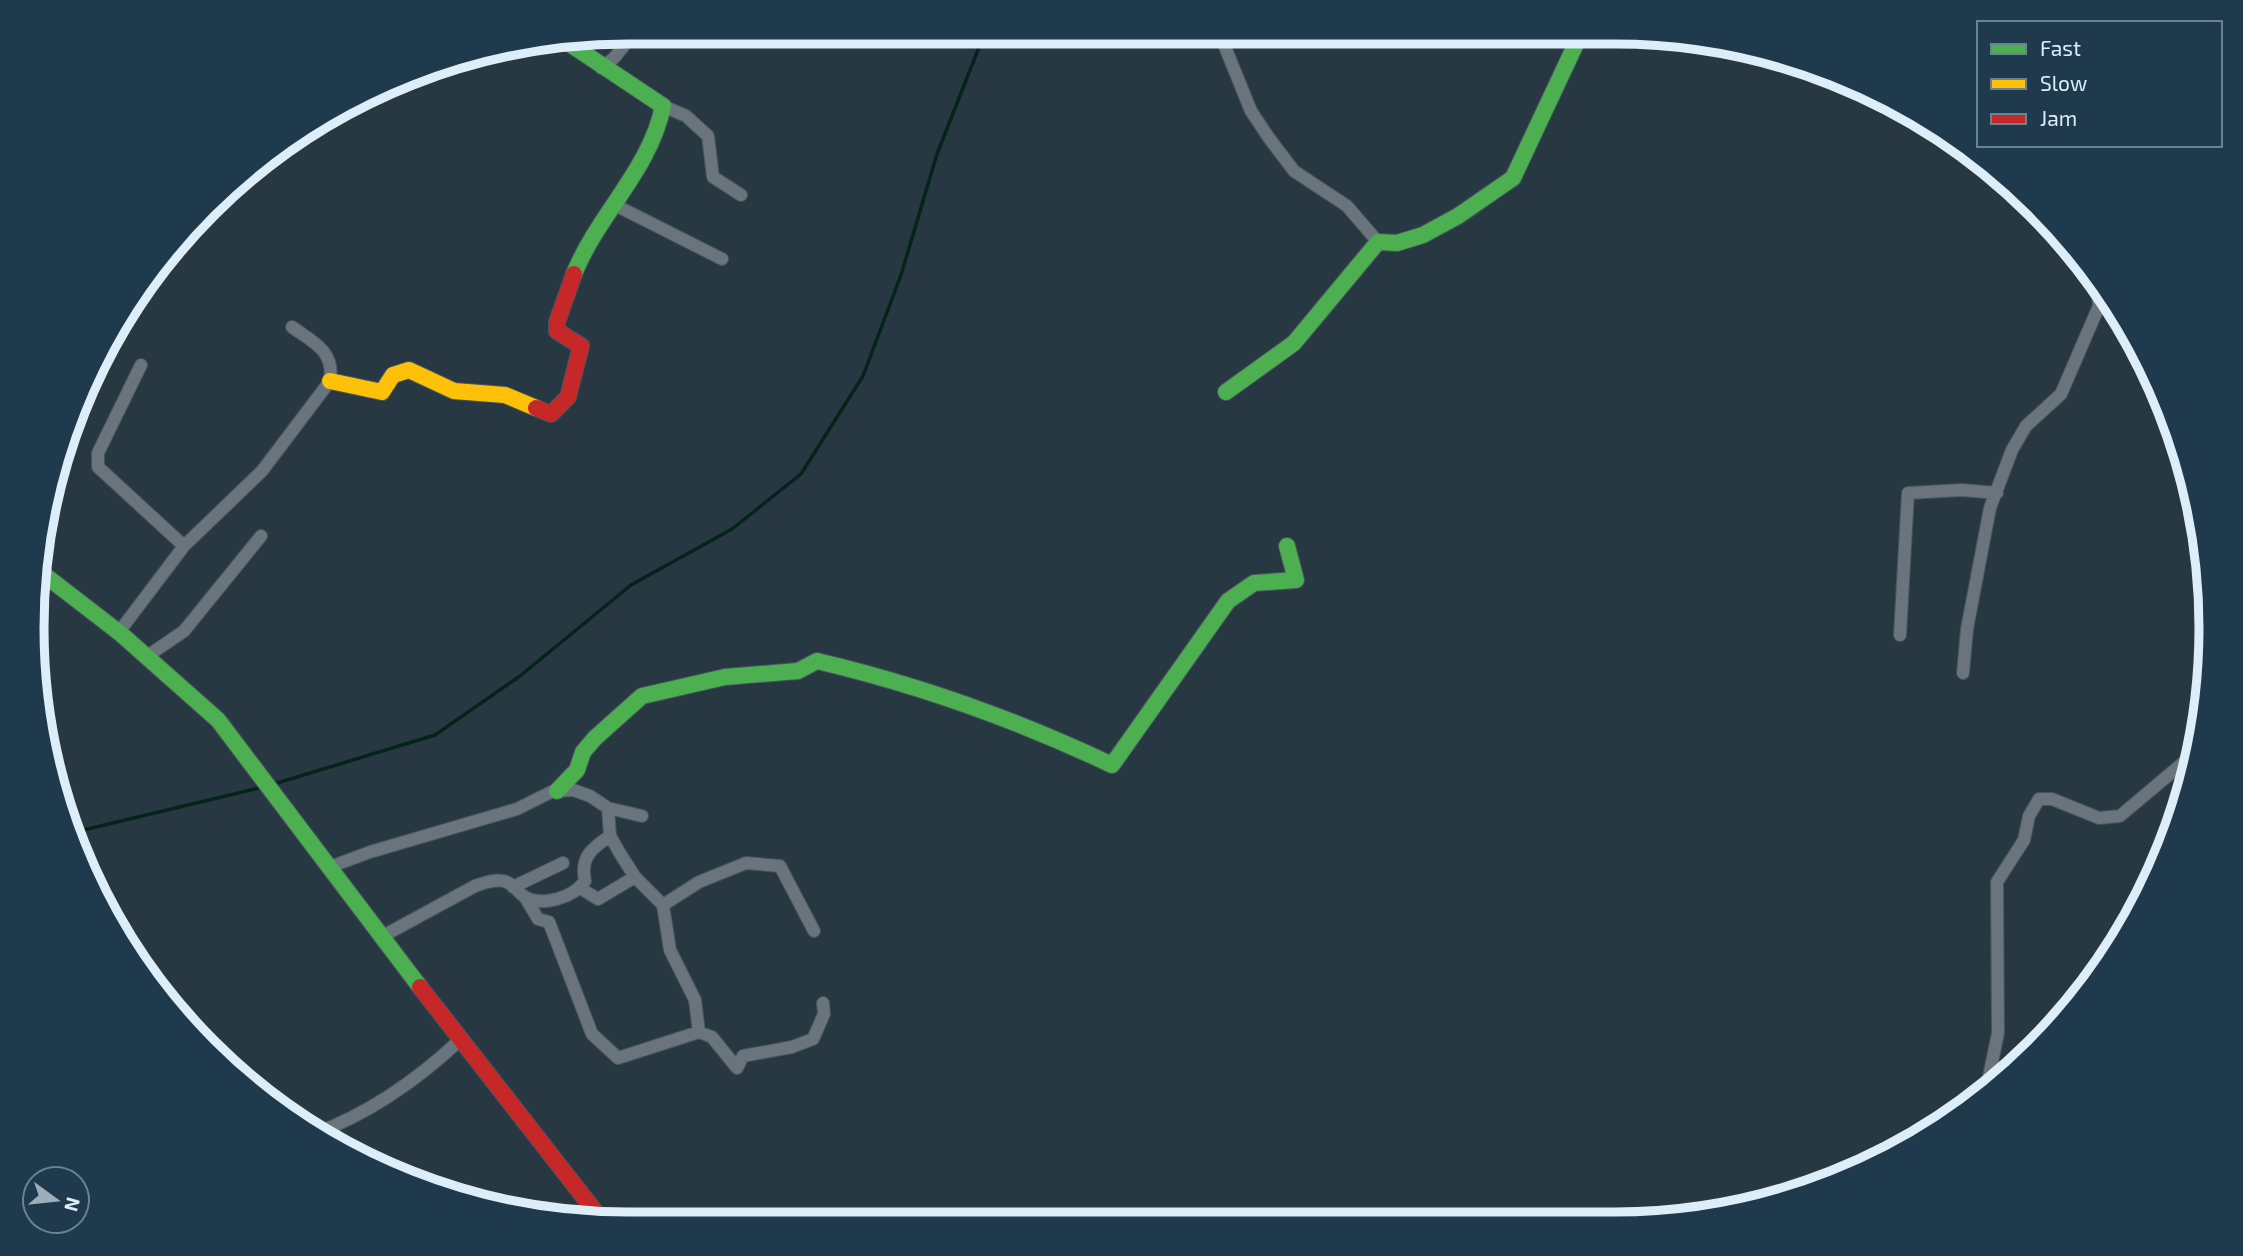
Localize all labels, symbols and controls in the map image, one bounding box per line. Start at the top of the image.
legend [1977,21,2222,147]
text: Fast [2040,35,2081,60]
text: Slow [2040,70,2087,95]
text: Jam [2040,105,2077,130]
north arrow [21,1165,91,1235]
text: N [60,1195,86,1214]

